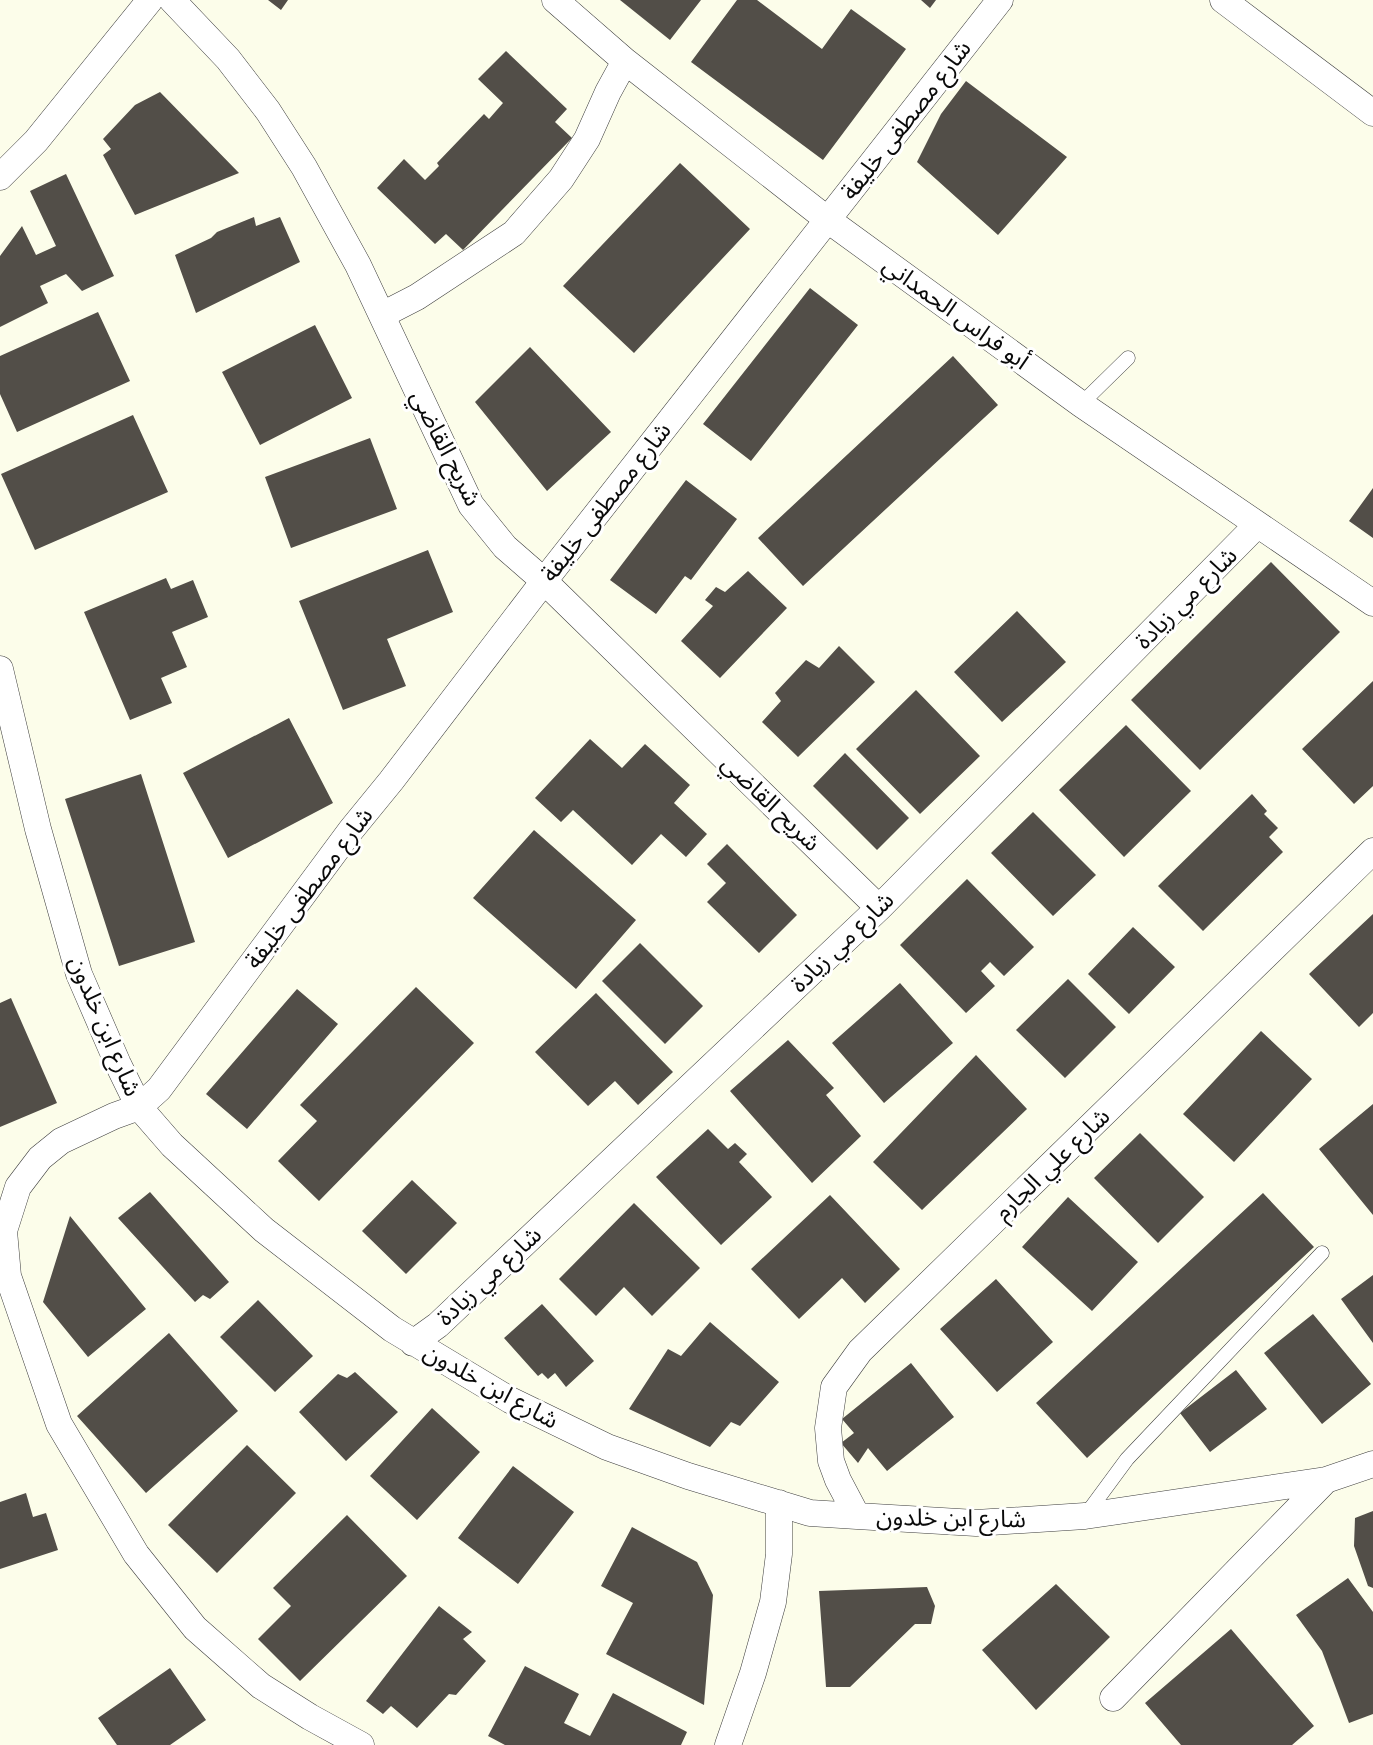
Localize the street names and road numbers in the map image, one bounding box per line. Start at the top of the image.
street label: شارع مصطفى خليفة [833,33,981,208]
street label: أبو فراس الحمداني [875,248,1036,379]
street label: شريح القاضي [400,384,490,513]
street label: شارع مصطفى خليفة [533,415,681,590]
street label: شارع مي زيادة [1127,539,1246,658]
street label: شريح القاضي [712,747,828,861]
street label: شارع مصطفى خليفة [237,800,383,977]
street label: شارع مي زيادة [783,884,903,1002]
street label: شارع ابن خلدون [58,950,150,1102]
street label: شارع علي الجارم [986,1100,1119,1230]
street label: شارع مي زيادة [429,1218,550,1335]
street label: شارع ابن خلدون [416,1335,565,1439]
street label: شارع ابن خلدون [876,1500,1026,1538]

